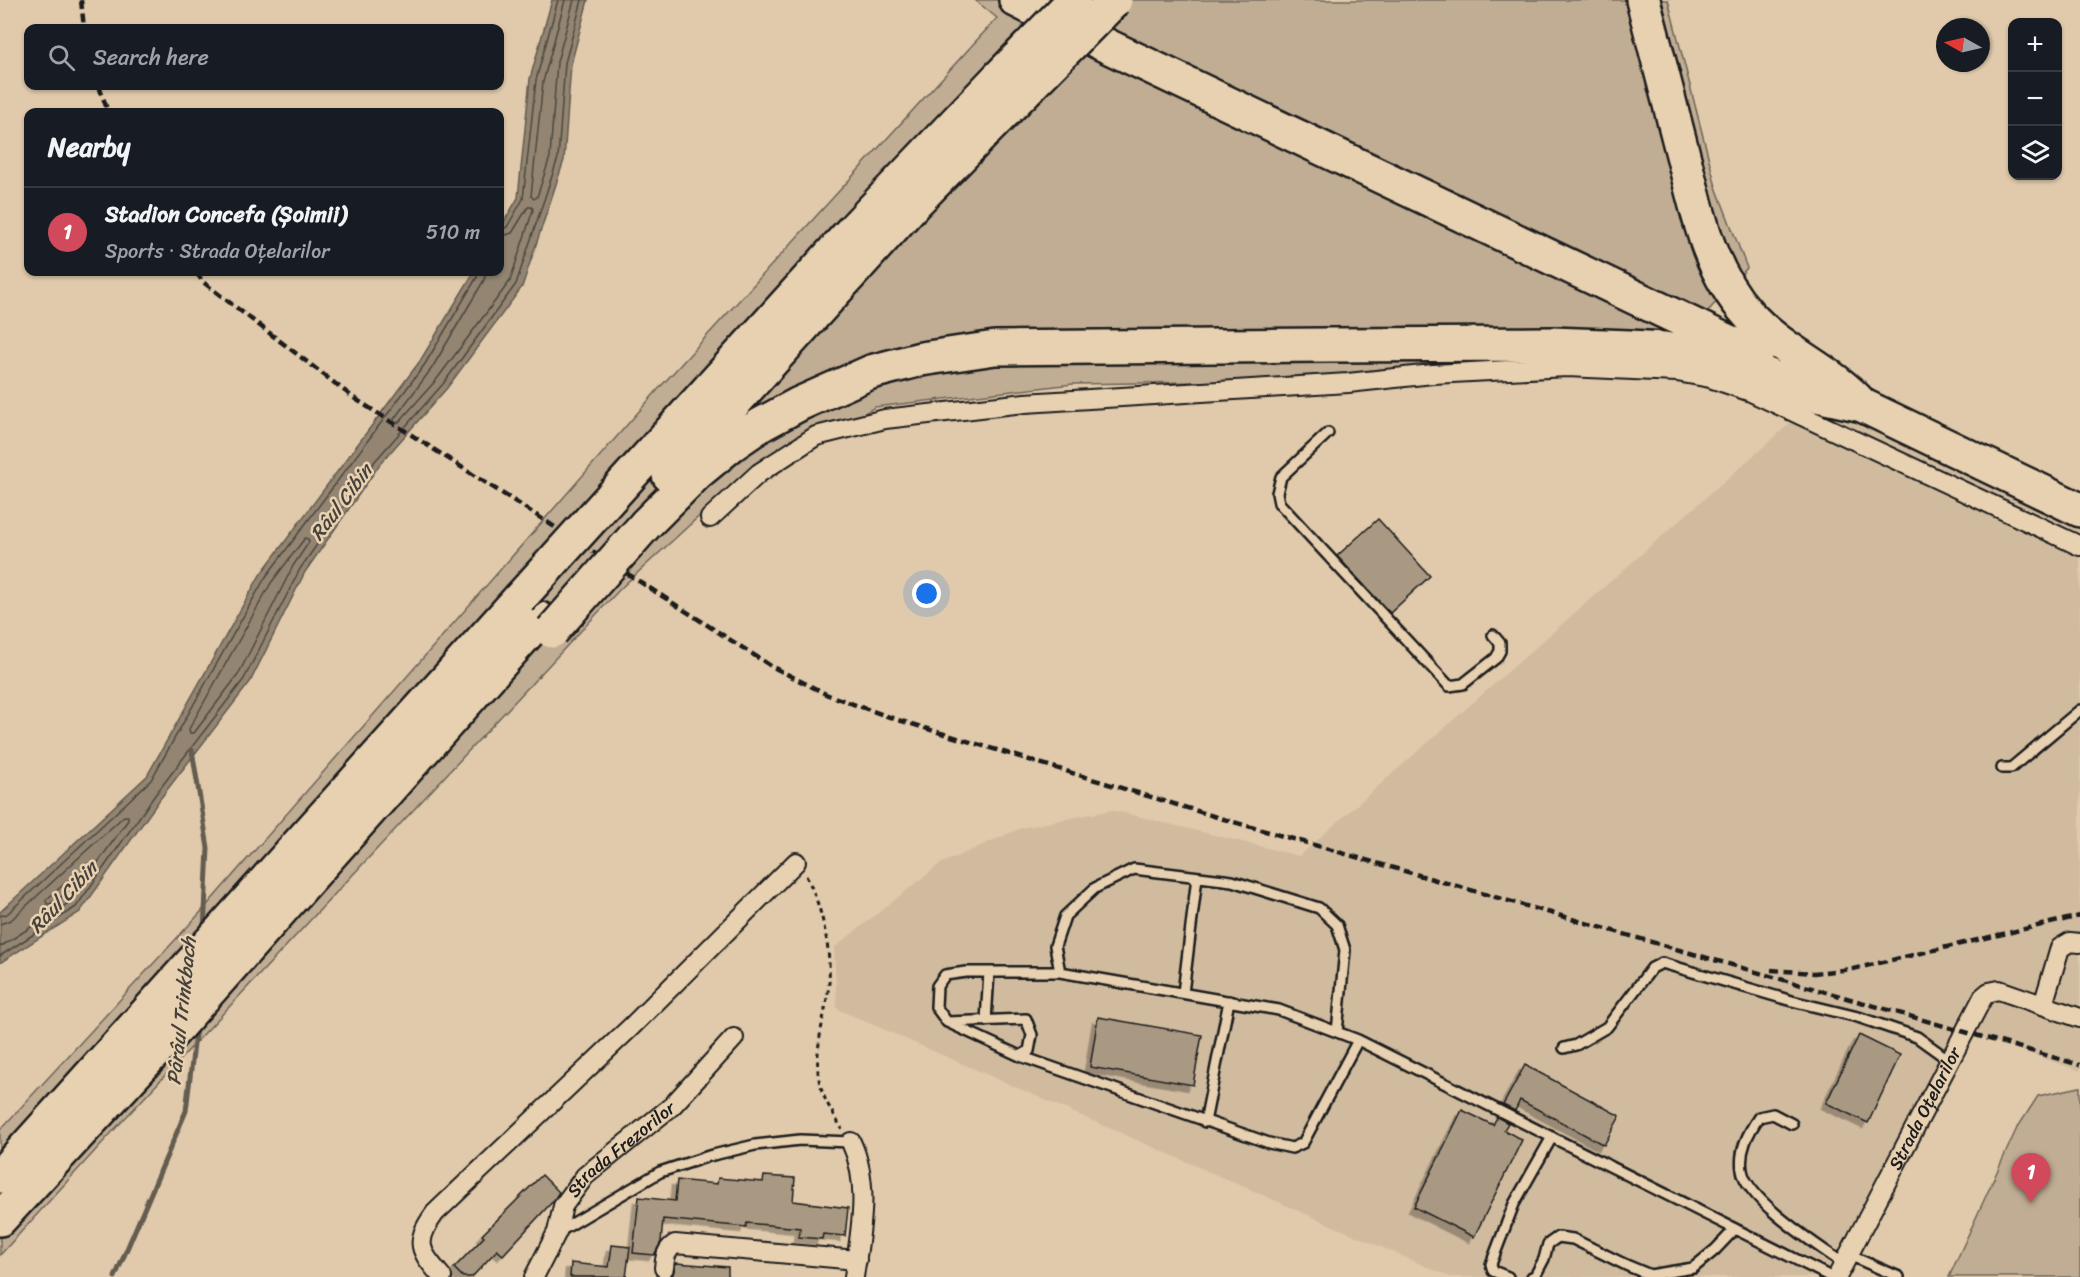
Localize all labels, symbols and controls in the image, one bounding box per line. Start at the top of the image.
north arrow [1936,18,1990,72]
map controls [2008,18,2062,180]
button: + [2008,18,2062,72]
search box [24,24,504,90]
text: Search here [93,38,209,77]
icon: search [45,41,78,74]
button: − [2008,72,2062,126]
text: Nearby [48,124,130,170]
button: layers [2008,126,2062,180]
text: Stadion Concefa (Șoimii) [105,195,347,234]
text: 1 [63,215,72,250]
text: 510 m [426,215,480,250]
text: Sports · Strada Oțelarilor [105,234,329,269]
water label: Râul Cibin [301,455,383,548]
your location [912,579,941,608]
water label: Râul Cibin [20,851,108,942]
water label: Pârâul Trinkbach [156,933,207,1087]
street label: Strada Oțelarilor [1879,1040,1971,1176]
street label: Strada Frezorilor [558,1092,684,1204]
pin: 1 [2012,1154,2050,1203]

